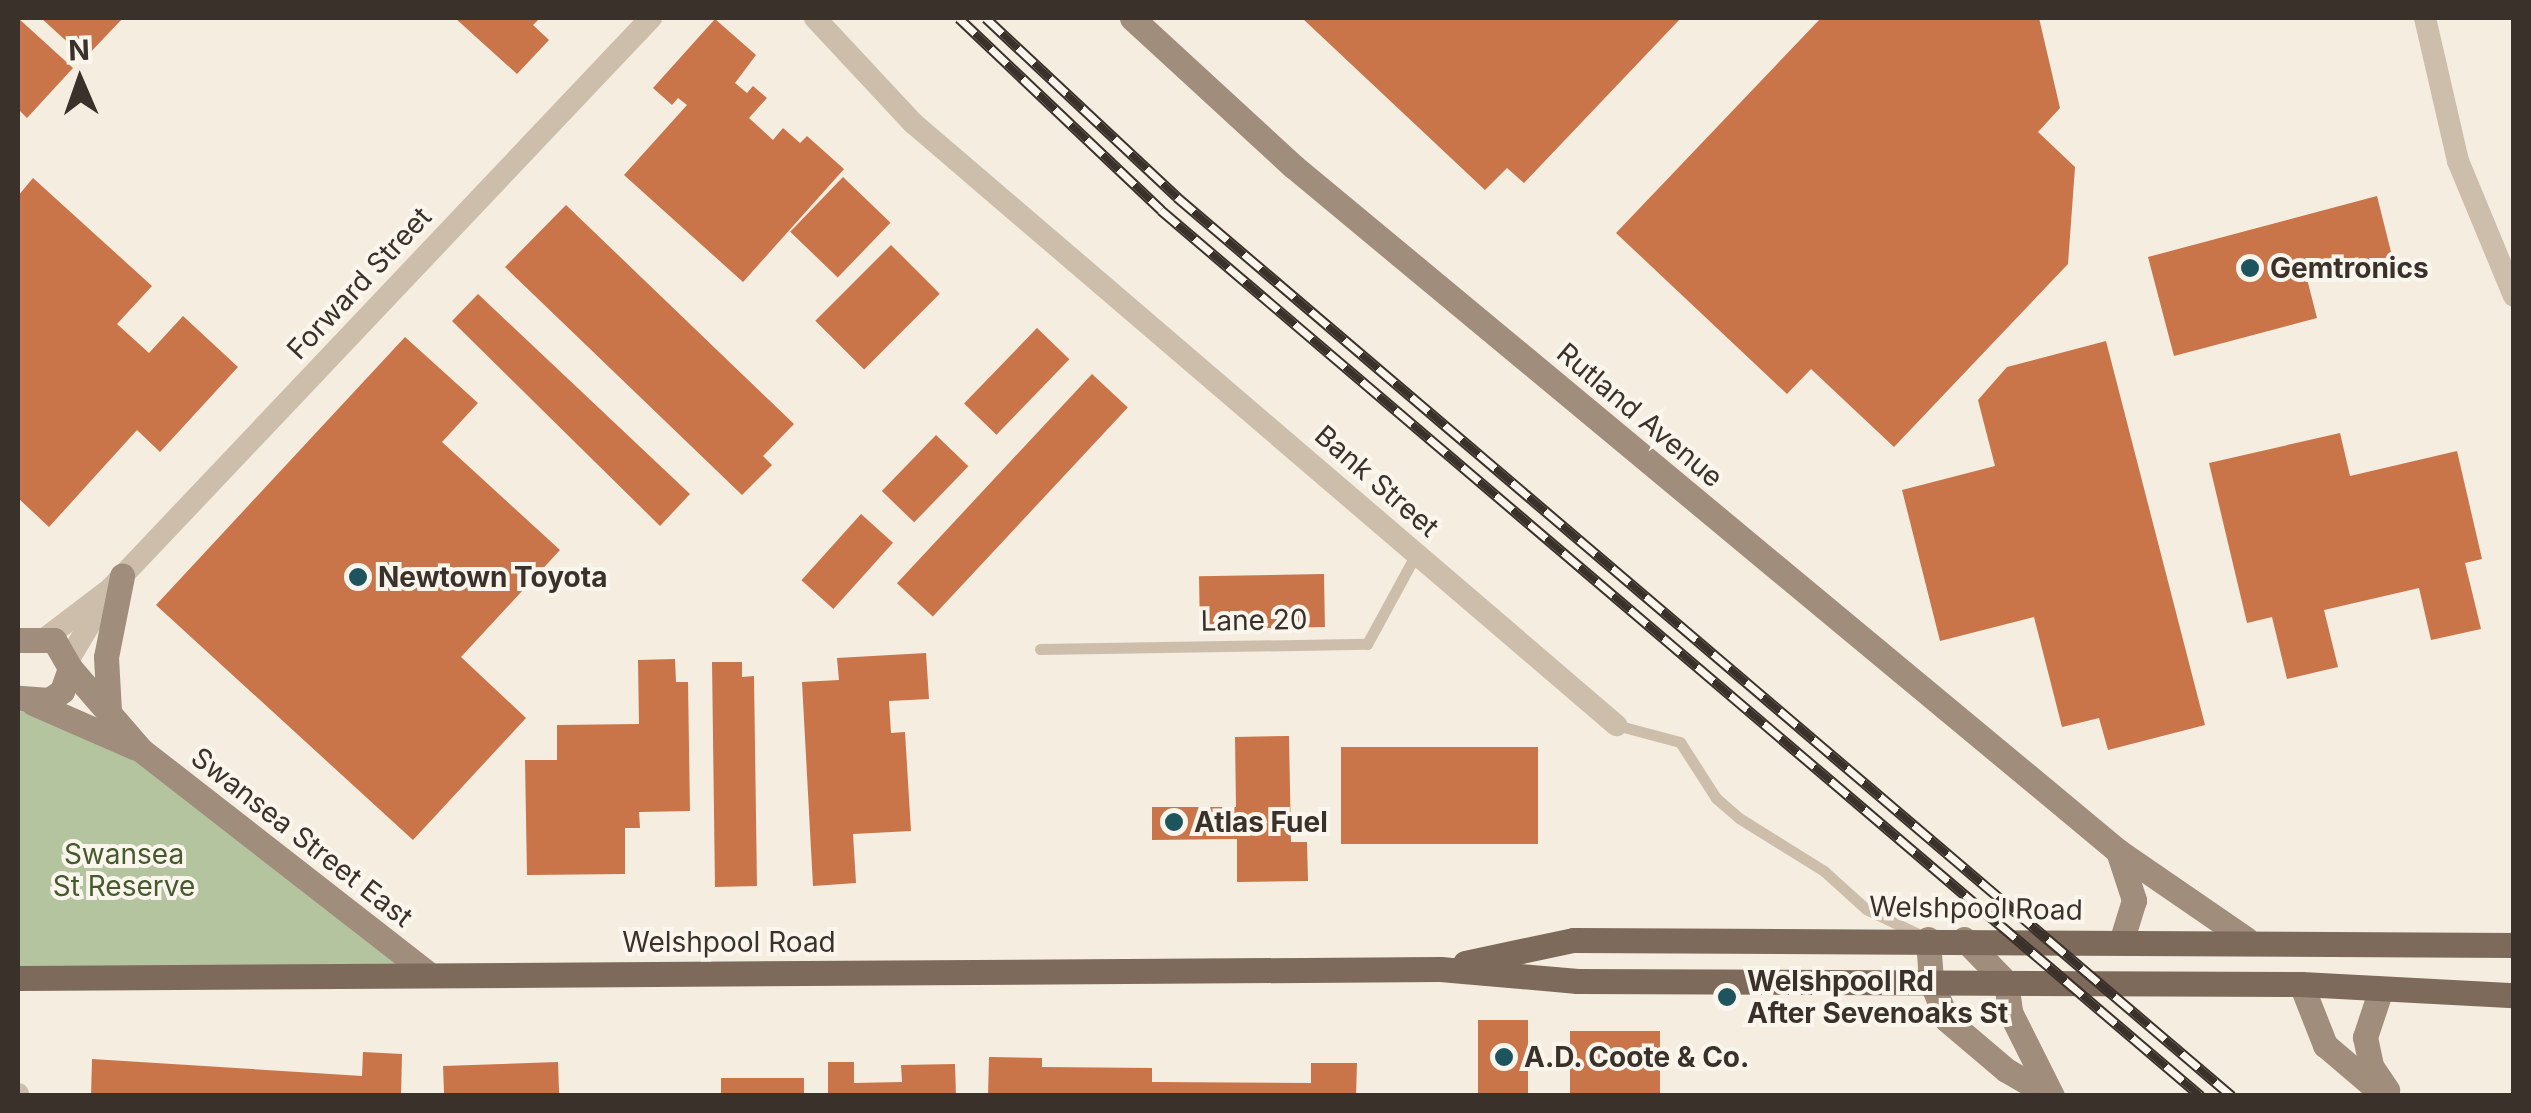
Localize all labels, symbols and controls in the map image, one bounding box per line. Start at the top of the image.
north arrow [30,30,130,130]
text: N [68,33,90,67]
street label: Forward Street [280,200,438,366]
place label: Gemtronics [2270,251,2429,285]
marker: Gemtronics [2239,257,2261,279]
street label: Rutland Avenue [1550,336,1730,494]
street label: Bank Street [1308,418,1446,544]
place label: Newtown Toyota [378,560,607,594]
marker: Newtown Toyota [347,566,369,588]
street label: Lane 20 [1200,602,1308,638]
street label: Swansea Street East [185,740,419,934]
place label: Atlas Fuel [1194,805,1328,839]
marker: Atlas Fuel [1163,811,1185,833]
park label: Swansea St Reserve [53,837,195,903]
street label: Welshpool Road [1869,889,2083,927]
street label: Welshpool Road [622,925,836,959]
place label: Welshpool Rd After Sevenoaks St [1747,964,2008,1030]
marker: Welshpool Rd After Sevenoaks St [1716,986,1738,1008]
place label: A.D. Coote & Co. [1524,1040,1750,1074]
marker: A.D. Coote & Co. [1493,1046,1515,1068]

